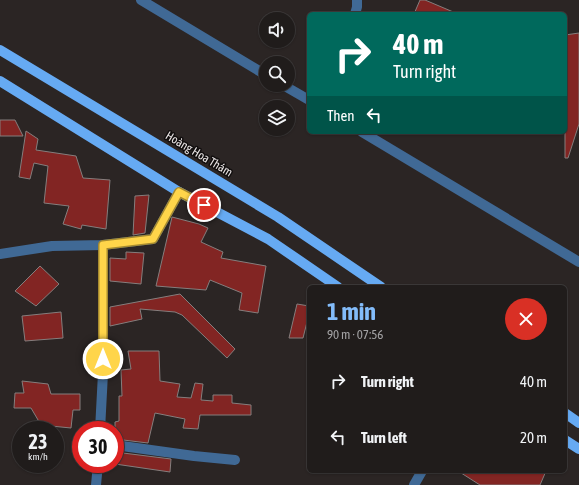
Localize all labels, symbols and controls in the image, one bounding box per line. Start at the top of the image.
map controls [259,12,295,136]
button: sound [259,12,295,48]
icon: right [327,28,379,80]
text: 40 m [393,28,443,60]
button: search [259,56,295,92]
text: Turn right [393,61,456,82]
button: layers [259,100,295,136]
icon: left [363,104,385,126]
text: Then [327,107,355,124]
street label: Hoàng Hoa Thám [163,128,235,180]
pin [187,188,221,222]
icon: arrive [193,194,215,216]
text: 1 min [327,298,376,325]
button: close [505,298,547,340]
text: 90 m · 07:56 [327,327,383,342]
position arrow [82,338,124,380]
icon: right [327,370,349,392]
text: Turn right [361,373,414,390]
text: 40 m [520,373,547,390]
speed limit sign: 30 [72,421,124,473]
icon: left [327,426,349,448]
text: Turn left [361,429,407,446]
text: 20 m [520,429,547,446]
text: 23 [29,430,47,453]
text: km/h [28,451,48,462]

